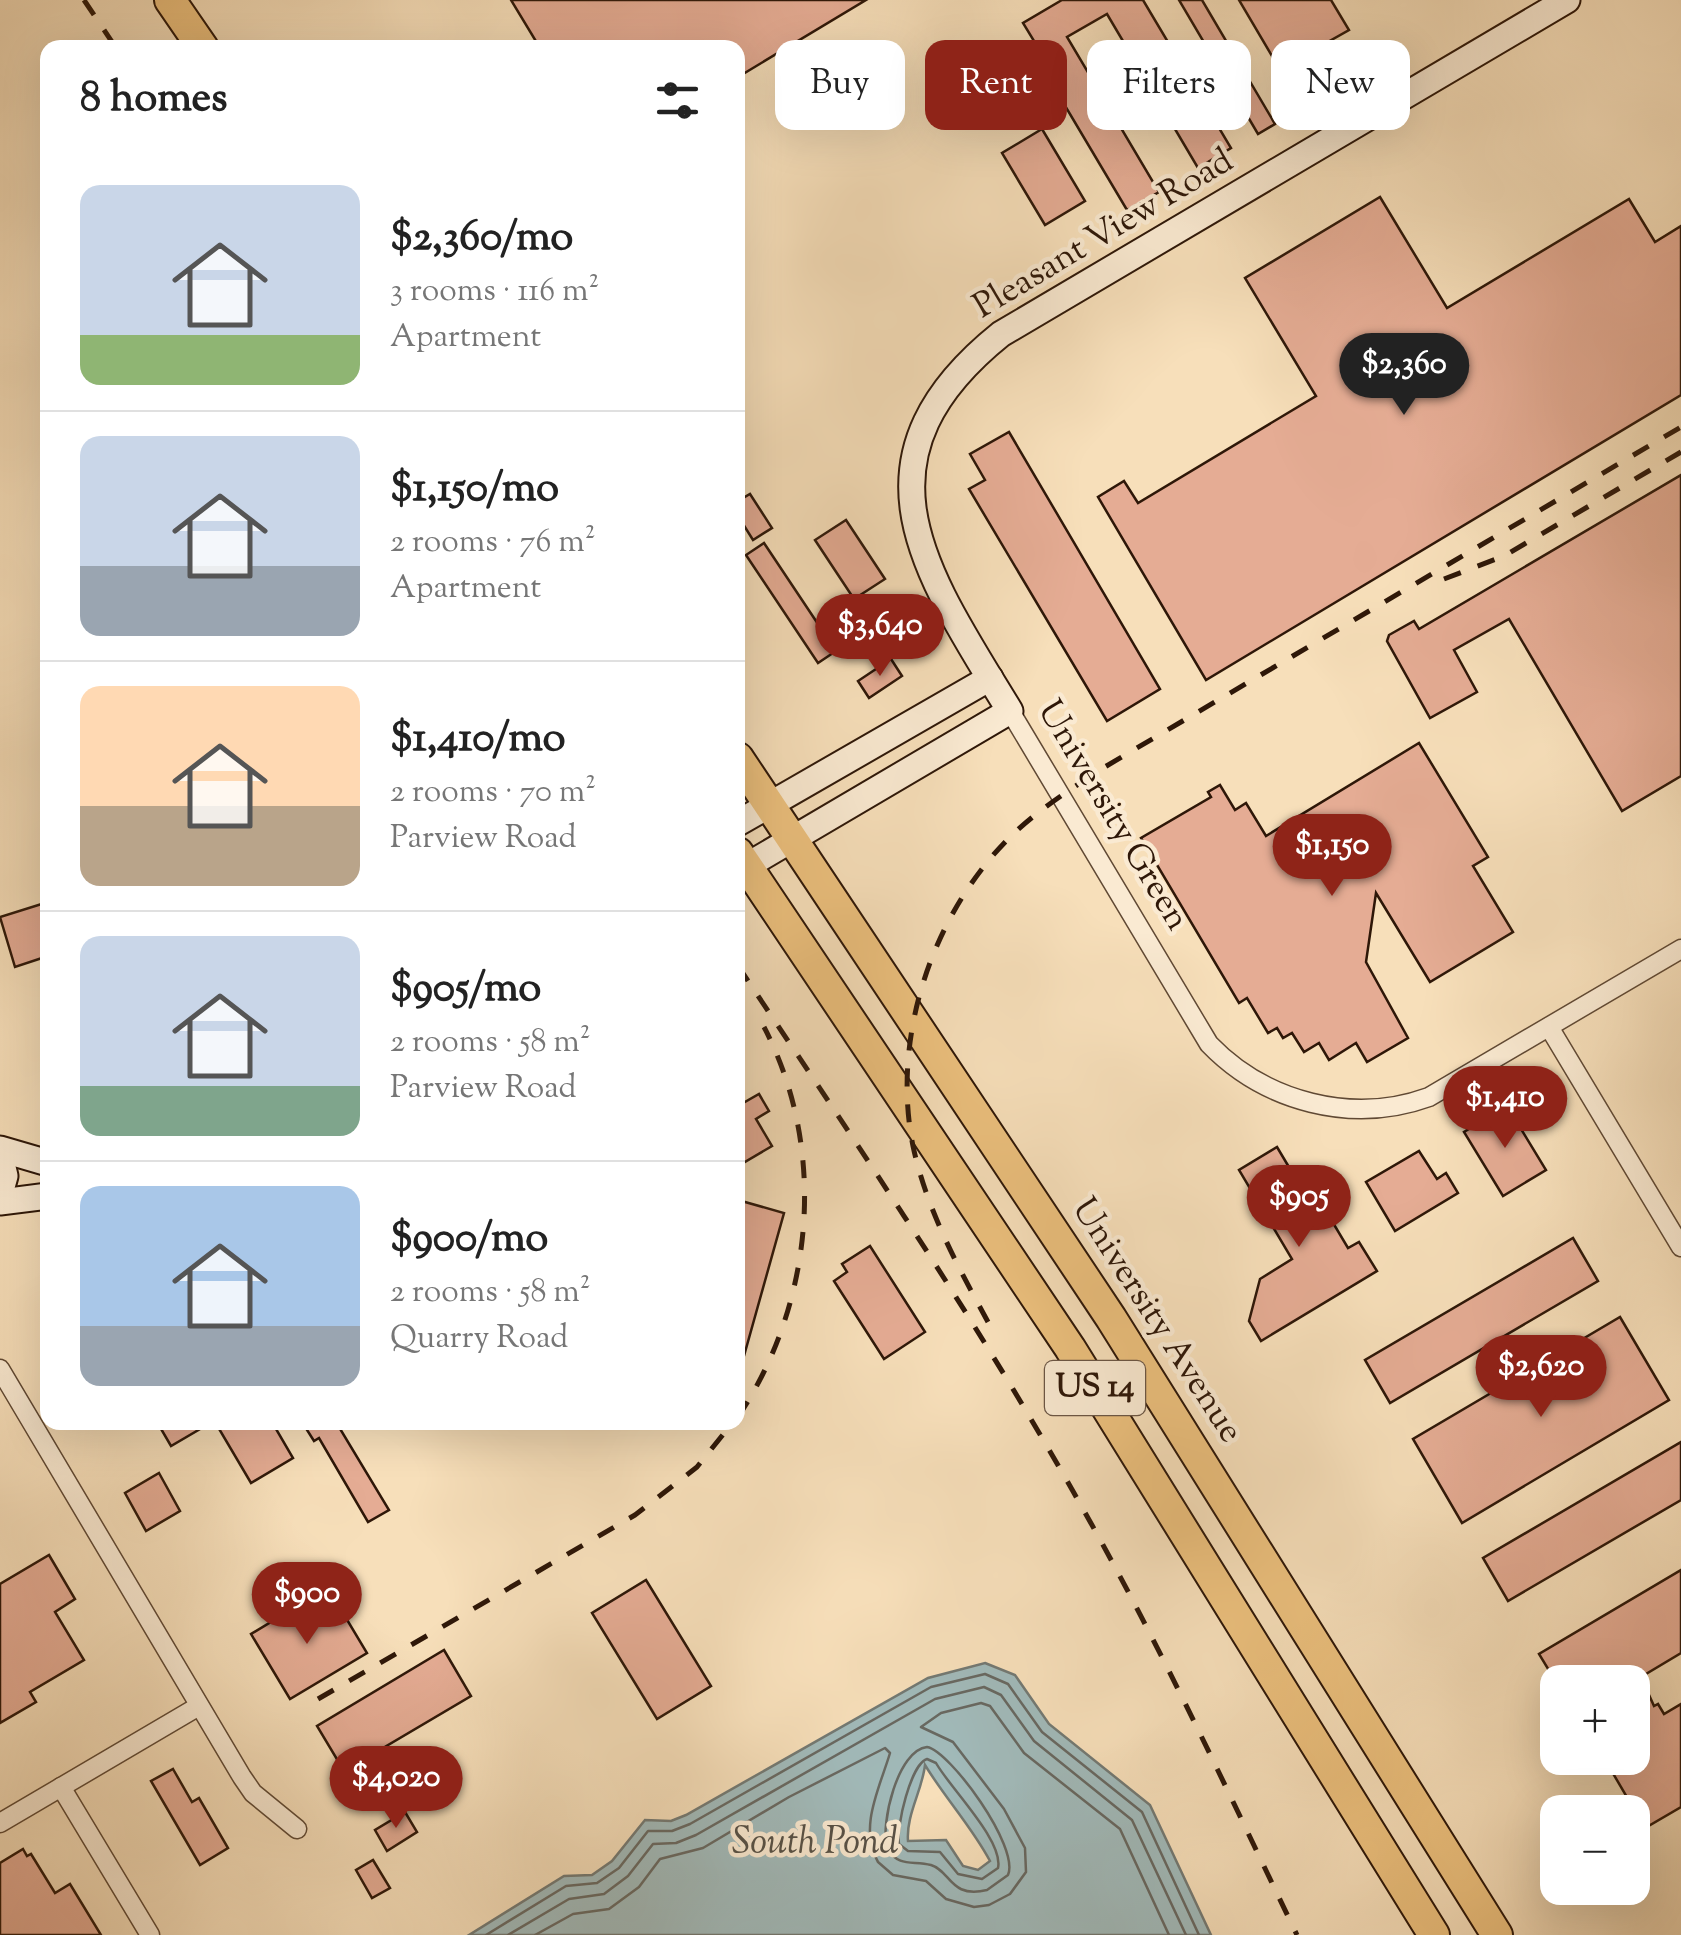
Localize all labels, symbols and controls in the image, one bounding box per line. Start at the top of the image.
chip: Buy [775,40,905,130]
chip: Rent [925,40,1067,130]
chip: Filters [1087,40,1251,130]
chip: New [1271,40,1410,130]
text: 8 homes [80,70,228,130]
icon: filters [650,73,705,128]
street label: Pleasant View Road [964,137,1244,333]
text: $2,360/mo [390,209,573,269]
icon: home [160,225,280,345]
text: 3 rooms · 116 m² [390,269,599,315]
text: Apartment [390,315,541,361]
pin: $2,360 [1323,333,1485,418]
text: $2,360 [1361,342,1447,388]
text: $1,150/mo [390,460,559,520]
icon: home [160,476,280,596]
text: 2 rooms · 76 m² [390,520,596,566]
text: Apartment [390,566,541,612]
pin: $3,640 [799,594,961,679]
text: $3,640 [837,603,923,649]
street label: University Green [1023,691,1201,941]
text: $1,410/mo [390,710,565,770]
icon: home [160,726,280,846]
text: 2 rooms · 70 m² [390,770,596,816]
pin: $1,150 [1251,814,1413,899]
text: Parview Road [390,816,577,862]
text: $1,150 [1295,823,1369,869]
text: $905/mo [390,960,541,1020]
icon: home [160,976,280,1096]
text: 2 rooms · 58 m² [390,1020,591,1066]
text: Parview Road [390,1066,577,1112]
pin: $1,410 [1424,1066,1586,1151]
text: $1,410 [1465,1075,1545,1121]
pin: $905 [1240,1165,1358,1250]
text: $905 [1269,1174,1329,1220]
street label: University Avenue [1058,1188,1254,1454]
text: $900/mo [390,1210,548,1270]
icon: home [160,1226,280,1346]
text: 2 rooms · 58 m² [390,1270,591,1316]
text: Quarry Road [390,1316,568,1362]
pin: $2,620 [1460,1335,1622,1420]
text: $2,620 [1498,1344,1584,1390]
road number: US 14 [1045,1361,1145,1415]
pin: $900 [248,1562,366,1647]
text: $900 [274,1571,340,1617]
map controls [1540,1665,1650,1905]
button: + [1540,1665,1650,1775]
pin: $4,020 [315,1746,477,1831]
text: $4,020 [352,1755,440,1801]
button: − [1540,1795,1650,1905]
water label: South Pond [732,1817,898,1871]

